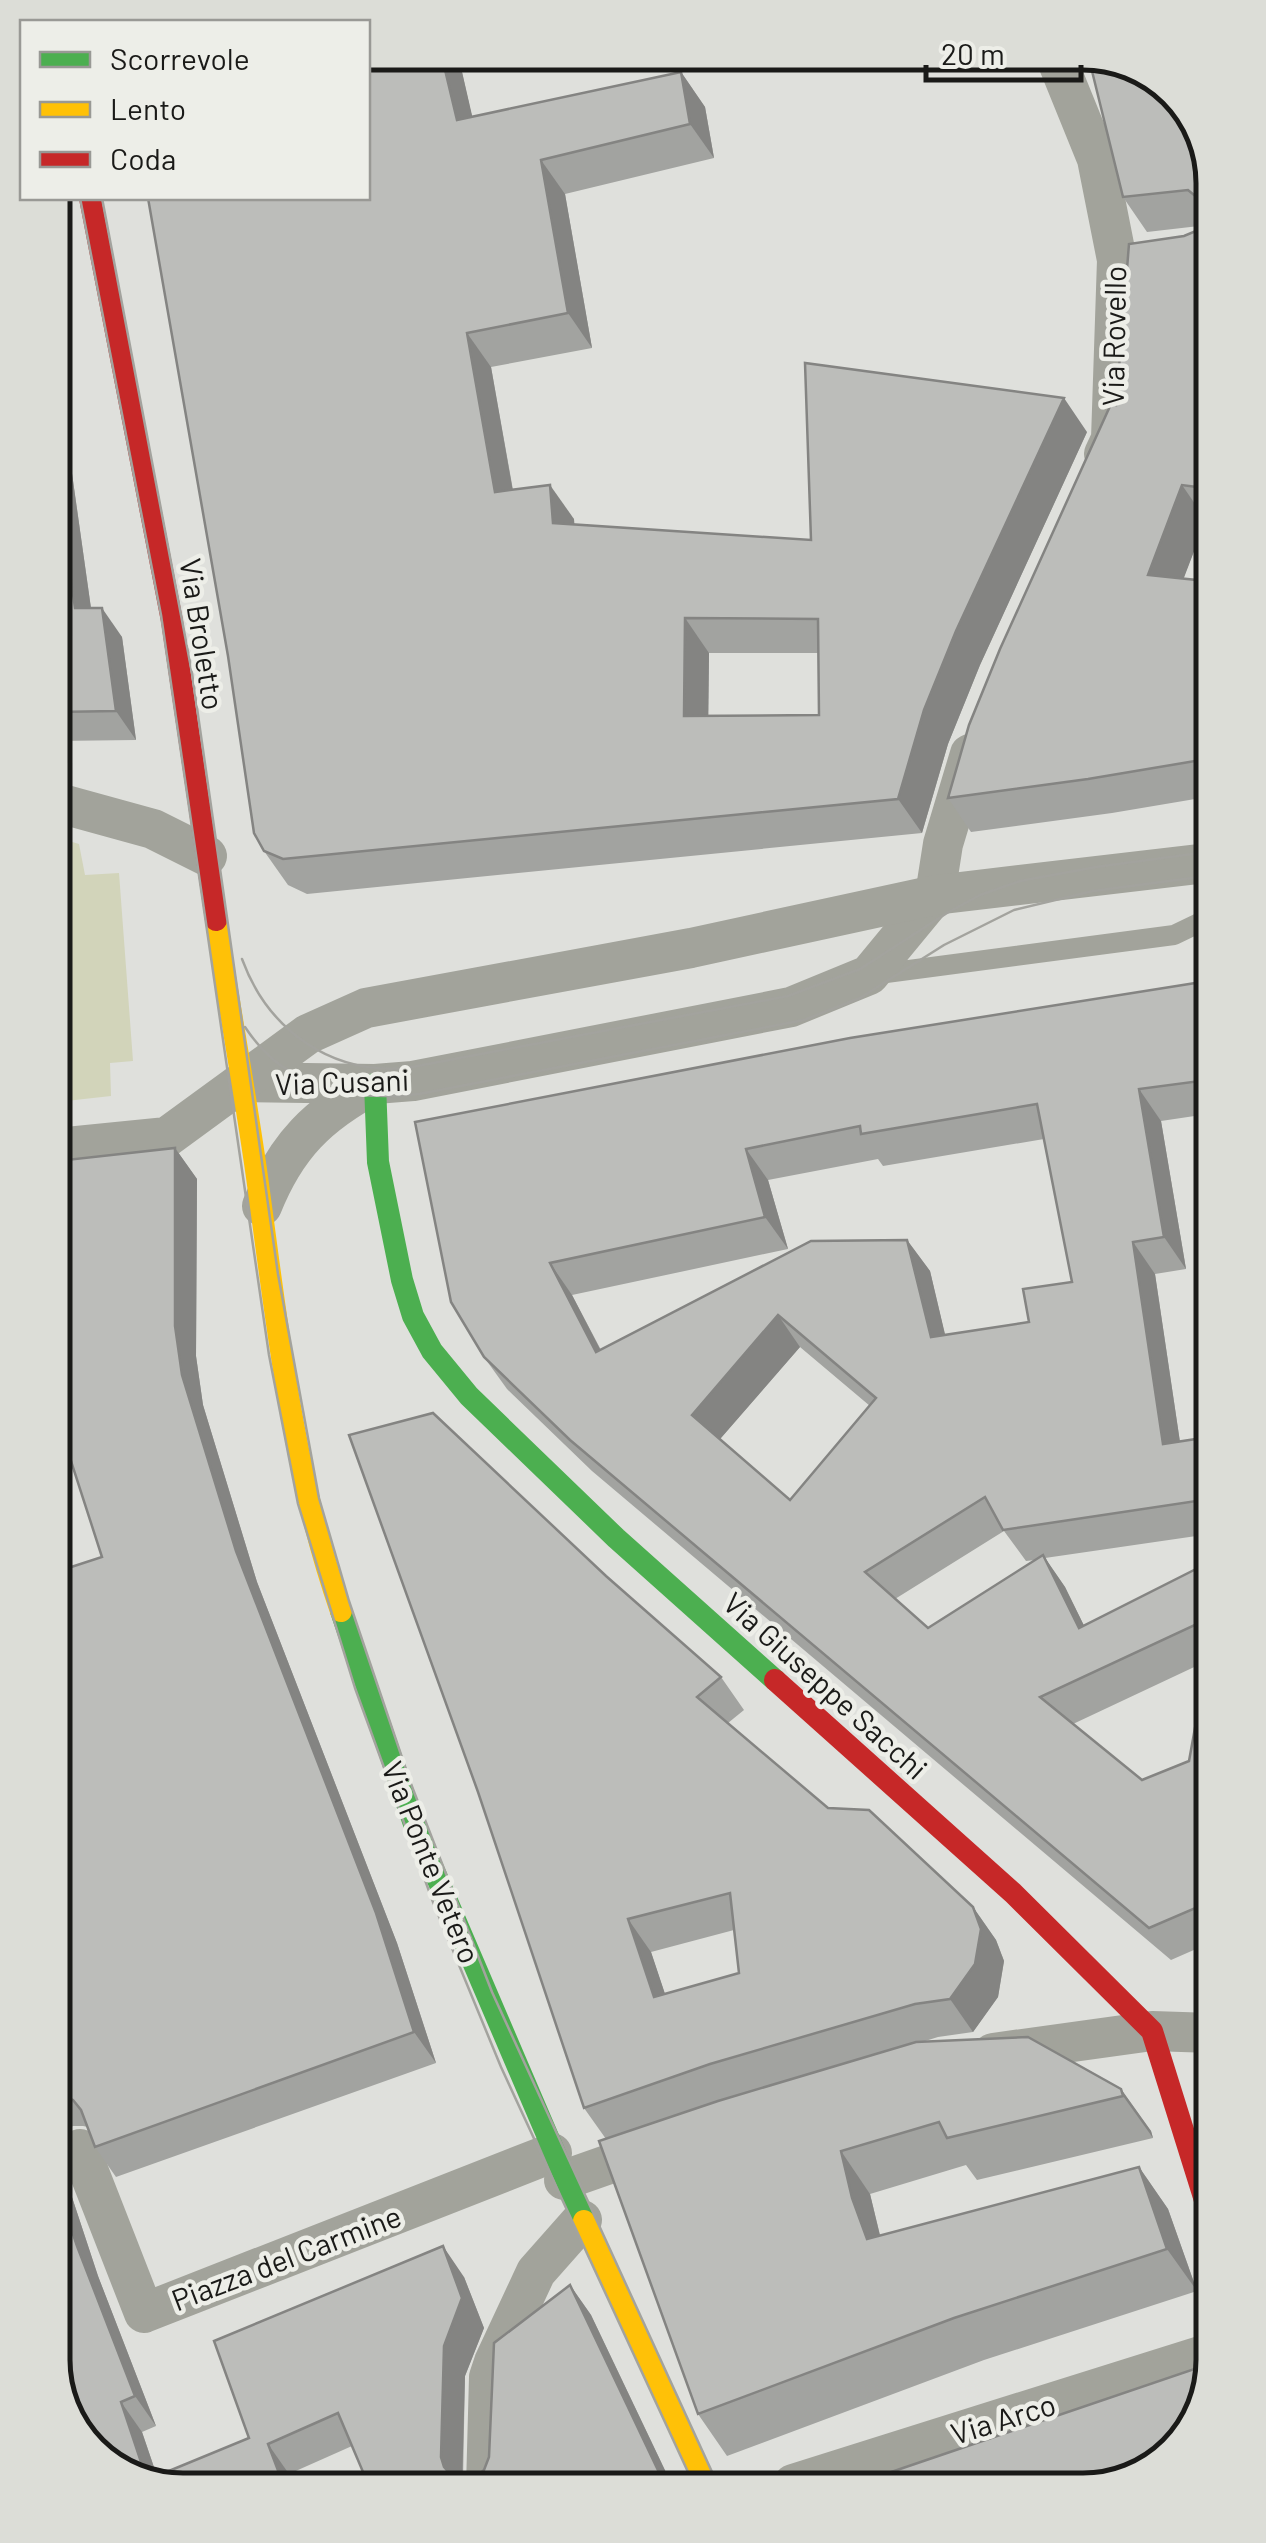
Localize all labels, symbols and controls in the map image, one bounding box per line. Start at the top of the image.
legend [20,20,370,200]
scale bar [926,20,1081,82]
text: 20 m [941,35,1005,71]
text: Scorrevole [110,40,250,76]
text: Lento [110,90,186,126]
text: Coda [110,140,176,176]
street label: Via Rovello [1094,265,1132,407]
street label: Via Broletto [173,556,233,712]
street label: Via Cusani [274,1061,410,1101]
street label: Via Giuseppe Sacchi [717,1584,935,1786]
street label: Via Ponte Vetero [375,1756,489,1968]
street label: Piazza del Carmine [166,2197,406,2317]
street label: Via Arco [946,2385,1060,2451]

